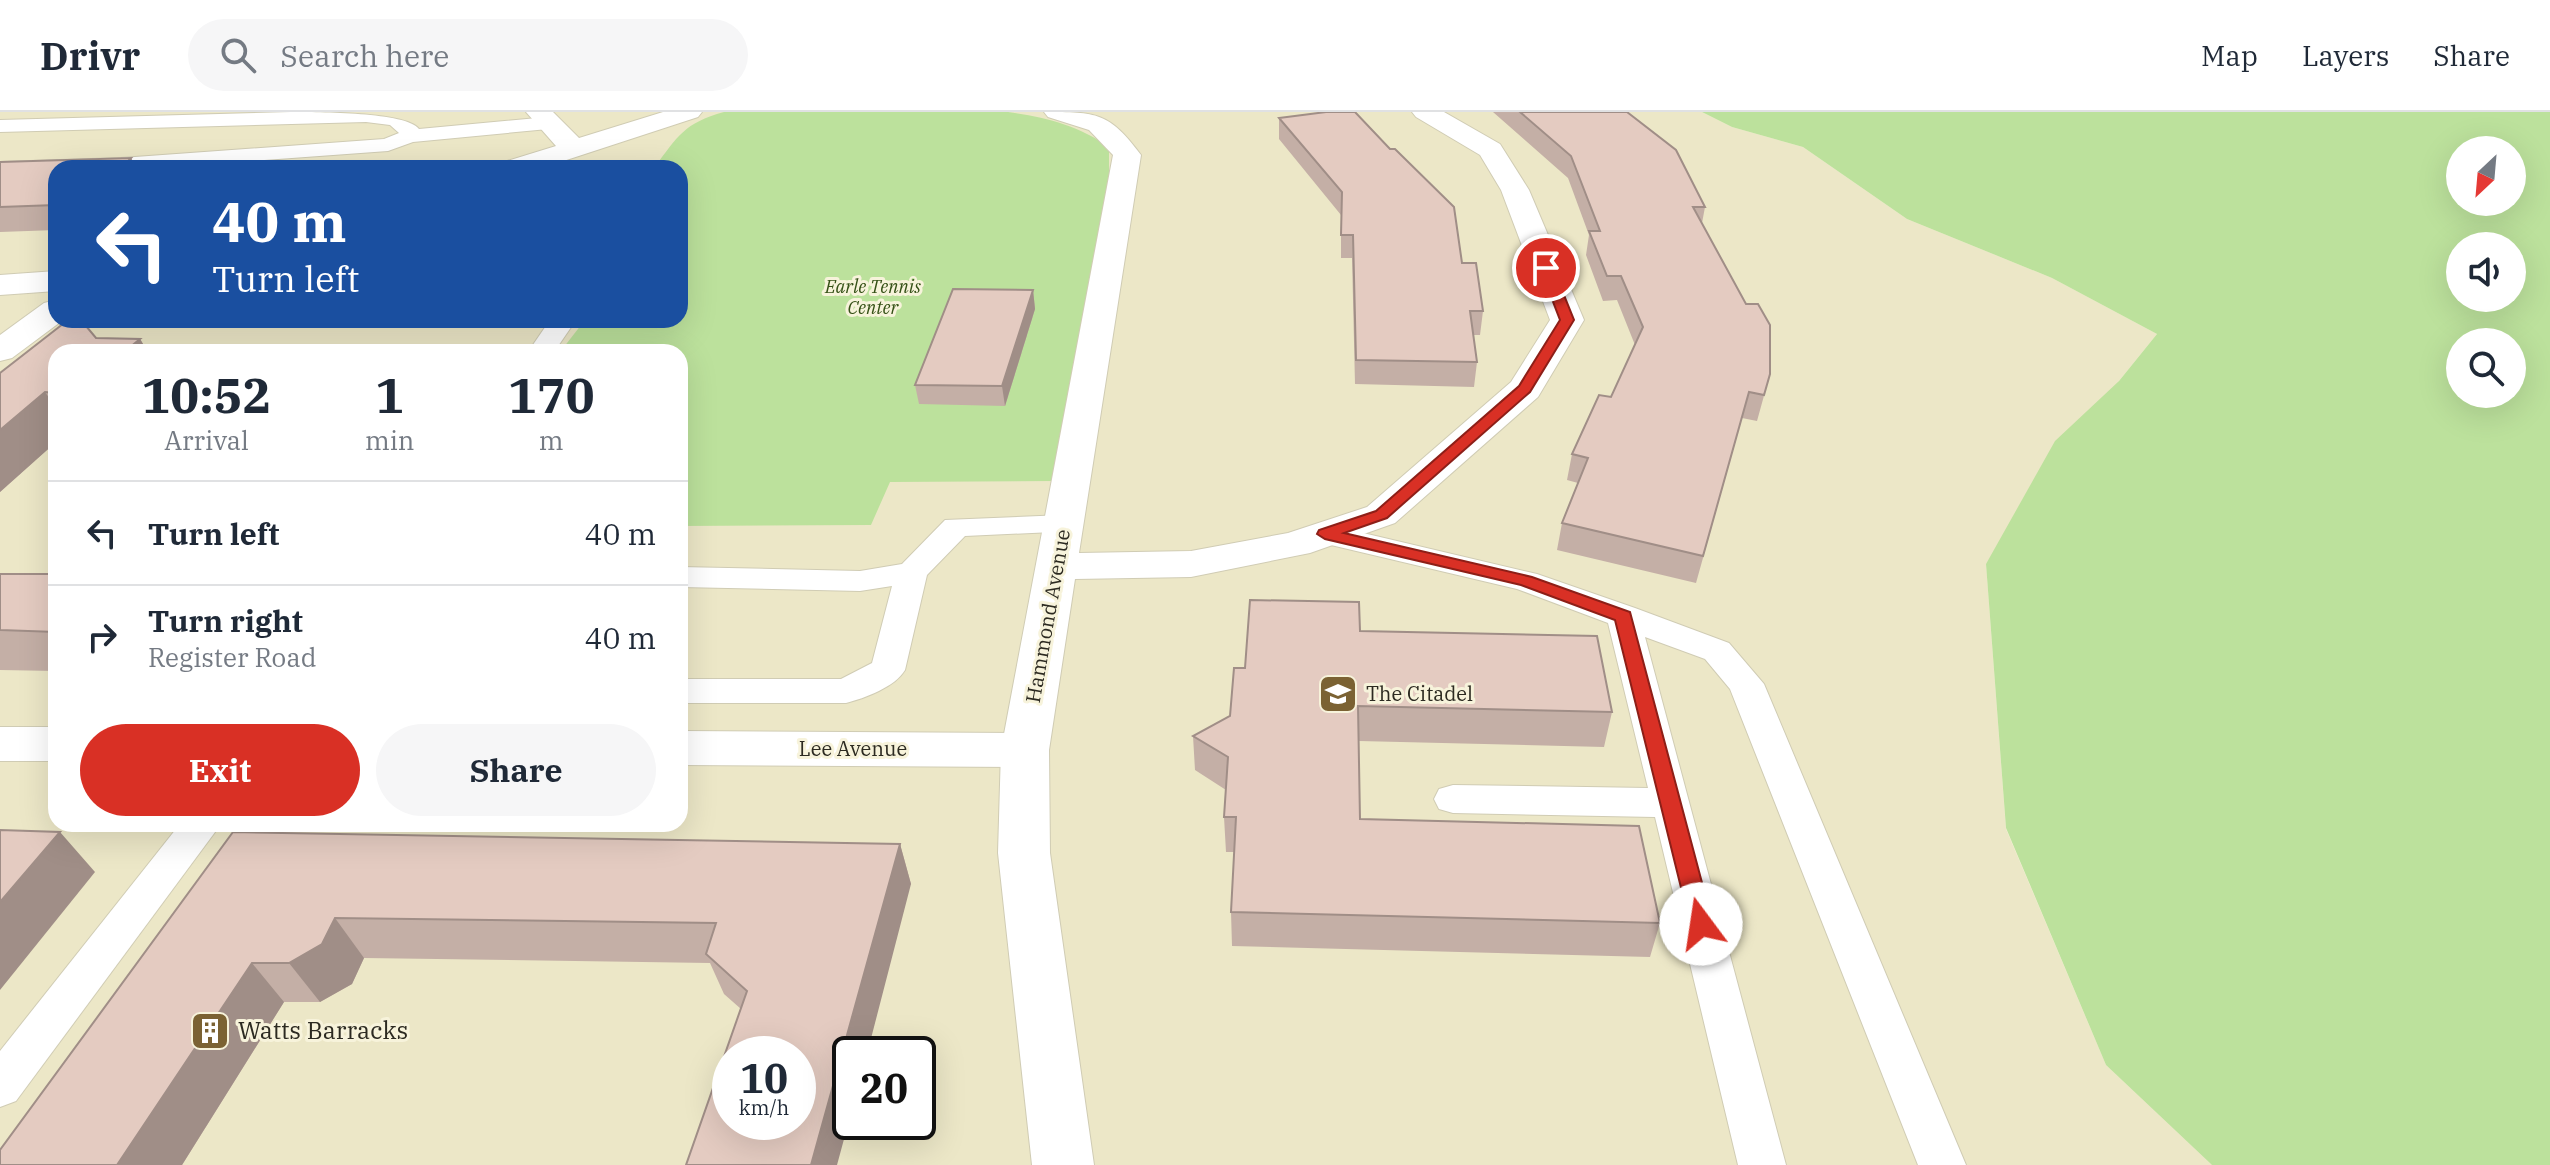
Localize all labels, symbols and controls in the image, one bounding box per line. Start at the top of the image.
search box [188,19,748,91]
text: Drivr [40,31,140,80]
icon: search [216,33,260,77]
text: Search here [280,36,449,75]
text: Map [2201,37,2258,74]
text: Layers [2302,37,2389,74]
text: Share [2433,37,2510,74]
north arrow [2446,136,2526,216]
map controls [2446,136,2526,408]
text: 40 m [212,185,347,257]
icon: left [80,192,184,296]
button: sound [2446,232,2526,312]
pin [1512,234,1580,302]
icon: arrive [1524,246,1568,290]
text: Turn left [212,255,359,302]
park label: Earle Tennis Center [824,275,921,319]
button: search [2446,328,2526,408]
text: 10:52 [142,364,271,426]
text: 1 [375,364,404,426]
text: 170 [508,364,594,426]
text: Arrival [164,423,249,457]
text: min [365,423,414,457]
text: m [539,423,564,457]
icon: left [80,511,124,555]
text: Turn left [148,514,280,553]
text: 40 m [584,514,656,553]
street label: Hammond Avenue [1019,527,1076,705]
text: Turn right [148,601,303,640]
icon: right [80,615,124,659]
text: 40 m [584,618,656,657]
text: Register Road [148,640,317,674]
school or university icon: The Citadel [1317,673,1359,715]
place label: The Citadel [1366,680,1473,707]
button: Exit [80,724,360,816]
button: Share [376,724,656,816]
street label: Lee Avenue [799,735,907,762]
position arrow [1659,882,1743,966]
building icon: Watts Barracks [189,1010,231,1052]
place label: Watts Barracks [238,1014,408,1046]
speed limit sign: 20 [832,1036,936,1140]
text: 10 [740,1052,788,1104]
text: km/h [739,1094,789,1121]

